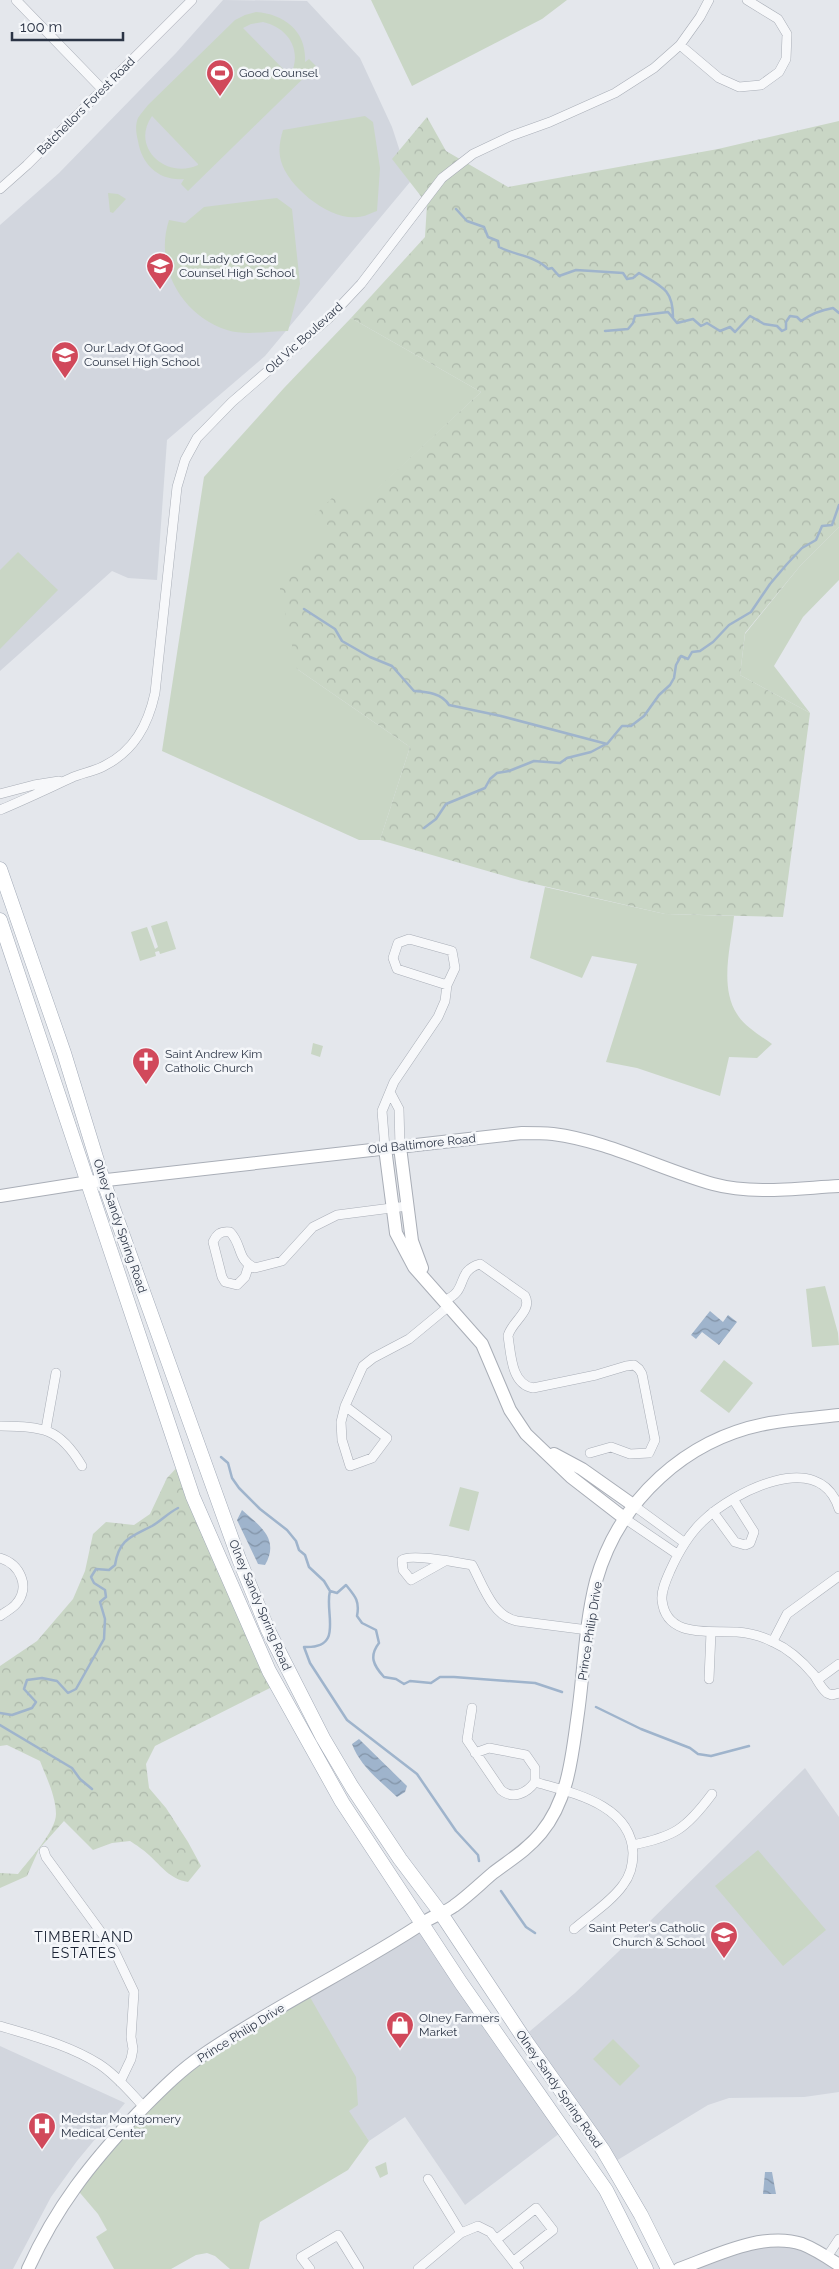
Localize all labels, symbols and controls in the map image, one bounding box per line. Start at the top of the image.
scale bar [12,10,124,42]
text: 100 m [20,18,62,36]
street label: Batchellors Forest Road [34,54,138,158]
sports icon: Good Counsel [205,58,235,97]
place label: Good Counsel [239,66,319,80]
school or university icon: Our Lady of Good Counsel High School [145,251,175,290]
place label: Our Lady of Good Counsel High School [179,252,295,280]
street label: Old Vic Boulevard [262,300,346,376]
school or university icon: Our Lady Of Good Counsel High School [50,340,80,379]
place label: Our Lady Of Good Counsel High School [84,341,200,369]
church icon: Saint Andrew Kim Catholic Church [131,1046,161,1085]
place label: Saint Andrew Kim Catholic Church [165,1047,262,1075]
street label: Old Baltimore Road [367,1131,477,1157]
street label: Olney Sandy Spring Road [90,1157,150,1295]
street label: Olney Sandy Spring Road [226,1538,294,1672]
street label: Prince Philip Drive [575,1581,605,1681]
school or university icon: Saint Peter's Catholic Church & School [709,1920,739,1959]
place label: Saint Peter's Catholic Church & School [589,1921,706,1949]
district label: TIMBERLAND ESTATES [34,1929,134,1961]
street label: Prince Philip Drive [195,2001,287,2065]
shop icon: Olney Farmers Market [385,2010,415,2049]
place label: Olney Farmers Market [419,2011,500,2039]
street label: Olney Sandy Spring Road [513,2027,605,2151]
hospital icon: Medstar Montgomery Medical Center [27,2111,57,2150]
place label: Medstar Montgomery Medical Center [61,2112,182,2140]

